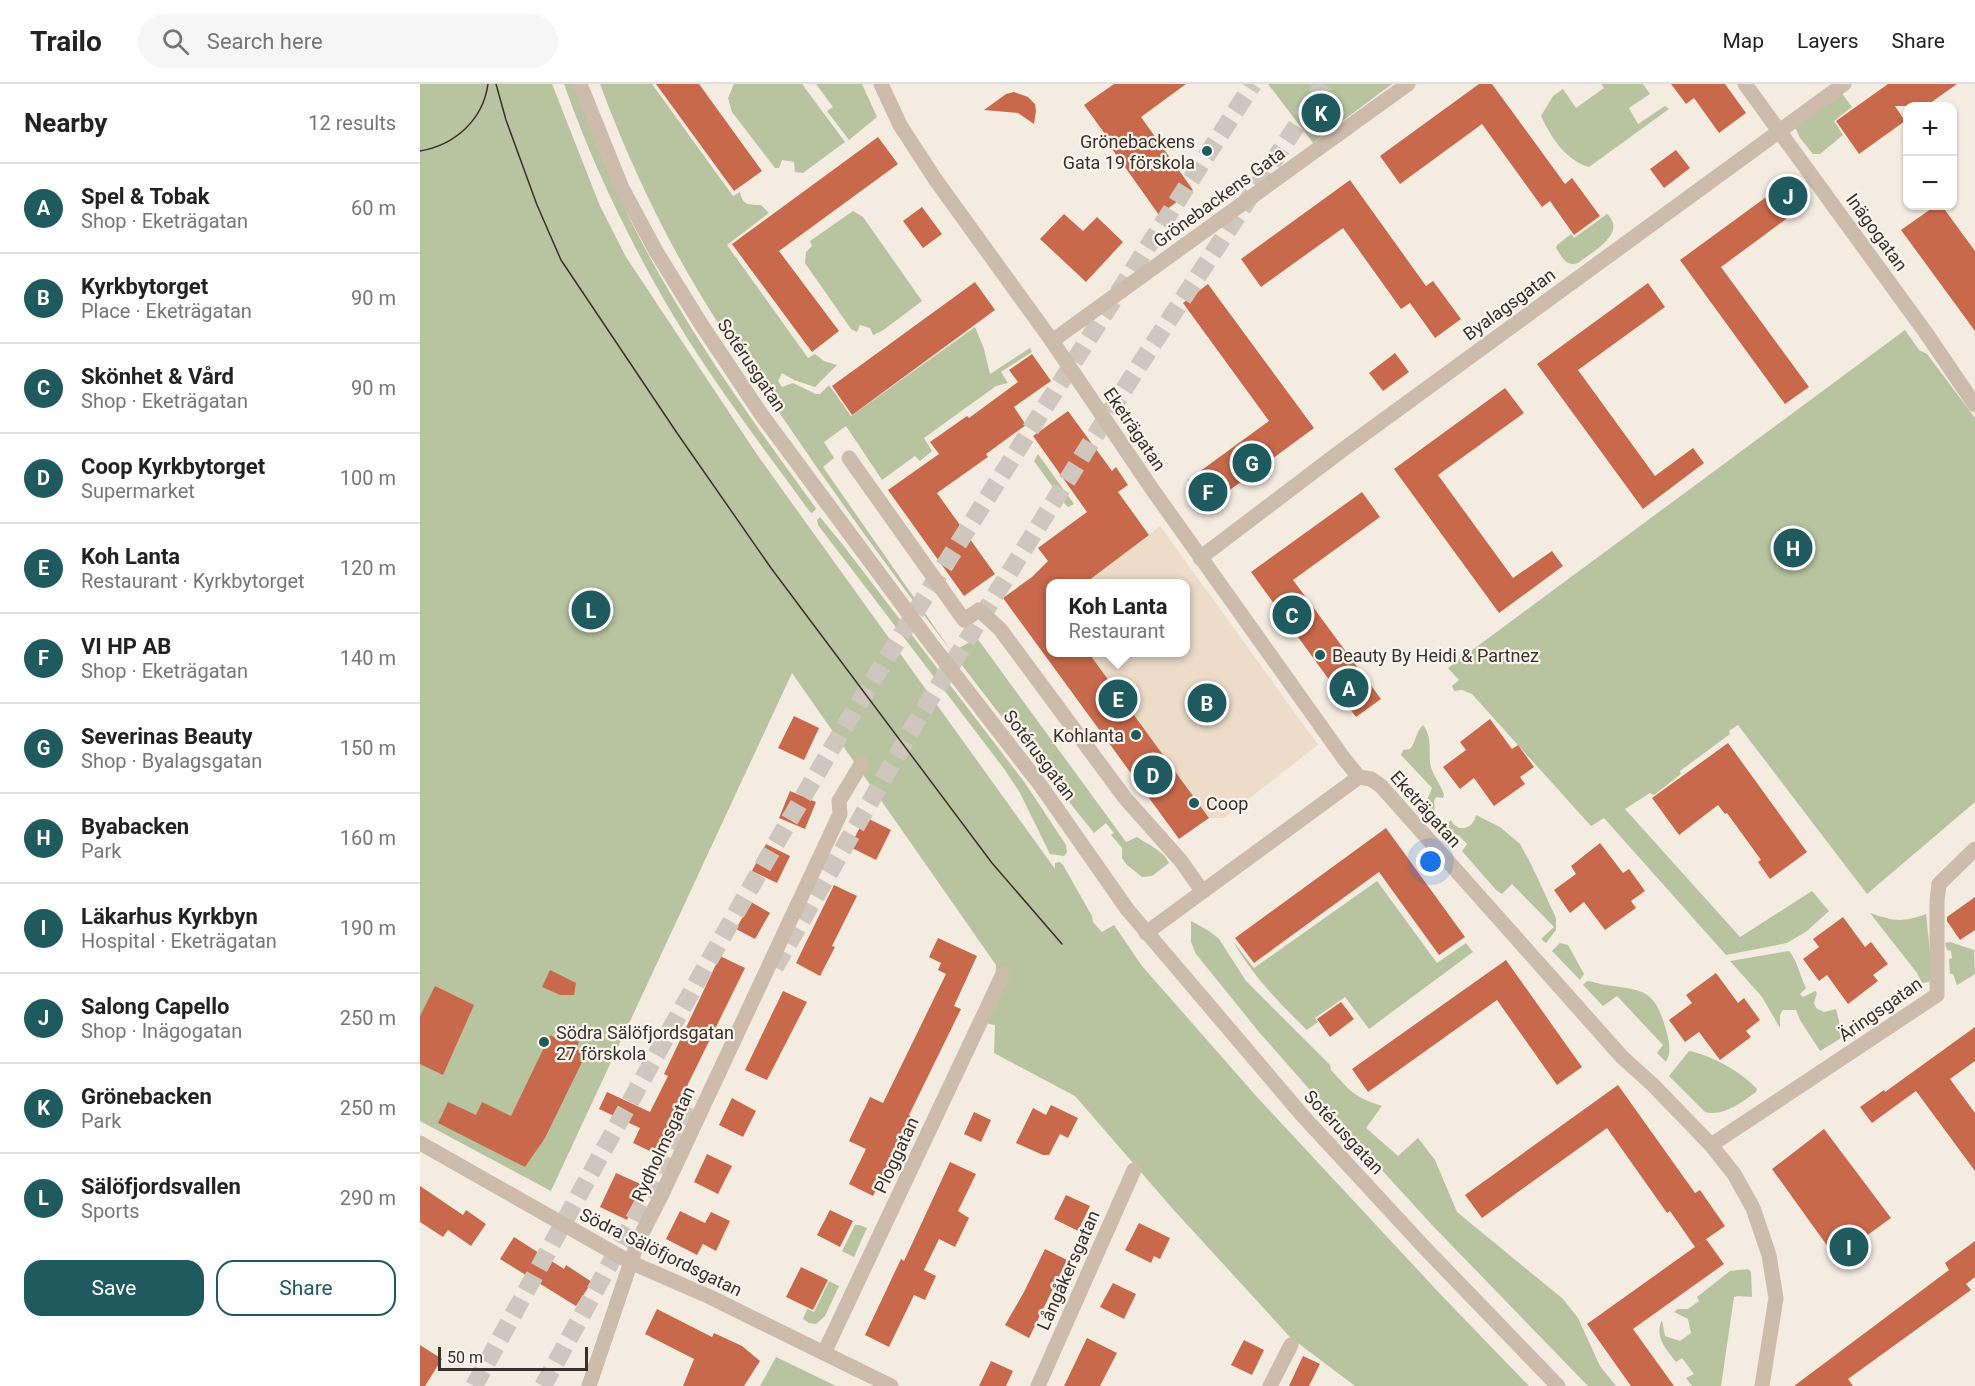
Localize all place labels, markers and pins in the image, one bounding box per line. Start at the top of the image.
pin: K [1302,90,1340,135]
place label: Grönebackens Gata 19 förskola [1063,131,1195,173]
marker: Grönebackens Gata 19 förskola [1200,144,1214,158]
pin: J [1768,174,1808,218]
pin: G [1232,440,1272,485]
pin: F [1188,470,1228,514]
pin: H [1774,526,1812,570]
pin: L [572,588,610,632]
pin: C [1272,592,1312,638]
place label: Beauty By Heidi & Partnez [1332,645,1539,666]
marker: Beauty By Heidi & Partnez [1313,648,1327,662]
pin: A [1330,666,1368,710]
pin: E [1098,676,1138,722]
pin: B [1188,680,1226,726]
place label: Kohlanta [1053,725,1124,746]
marker: Kohlanta [1129,728,1143,742]
pin: D [1134,752,1172,798]
place label: Coop [1206,793,1248,814]
marker: Coop [1187,796,1201,810]
place label: Södra Sälöfjordsgatan 27 förskola [556,1022,734,1064]
marker: Södra Sälöfjordsgatan 27 förskola [537,1035,551,1049]
pin: I [1830,1224,1868,1270]

